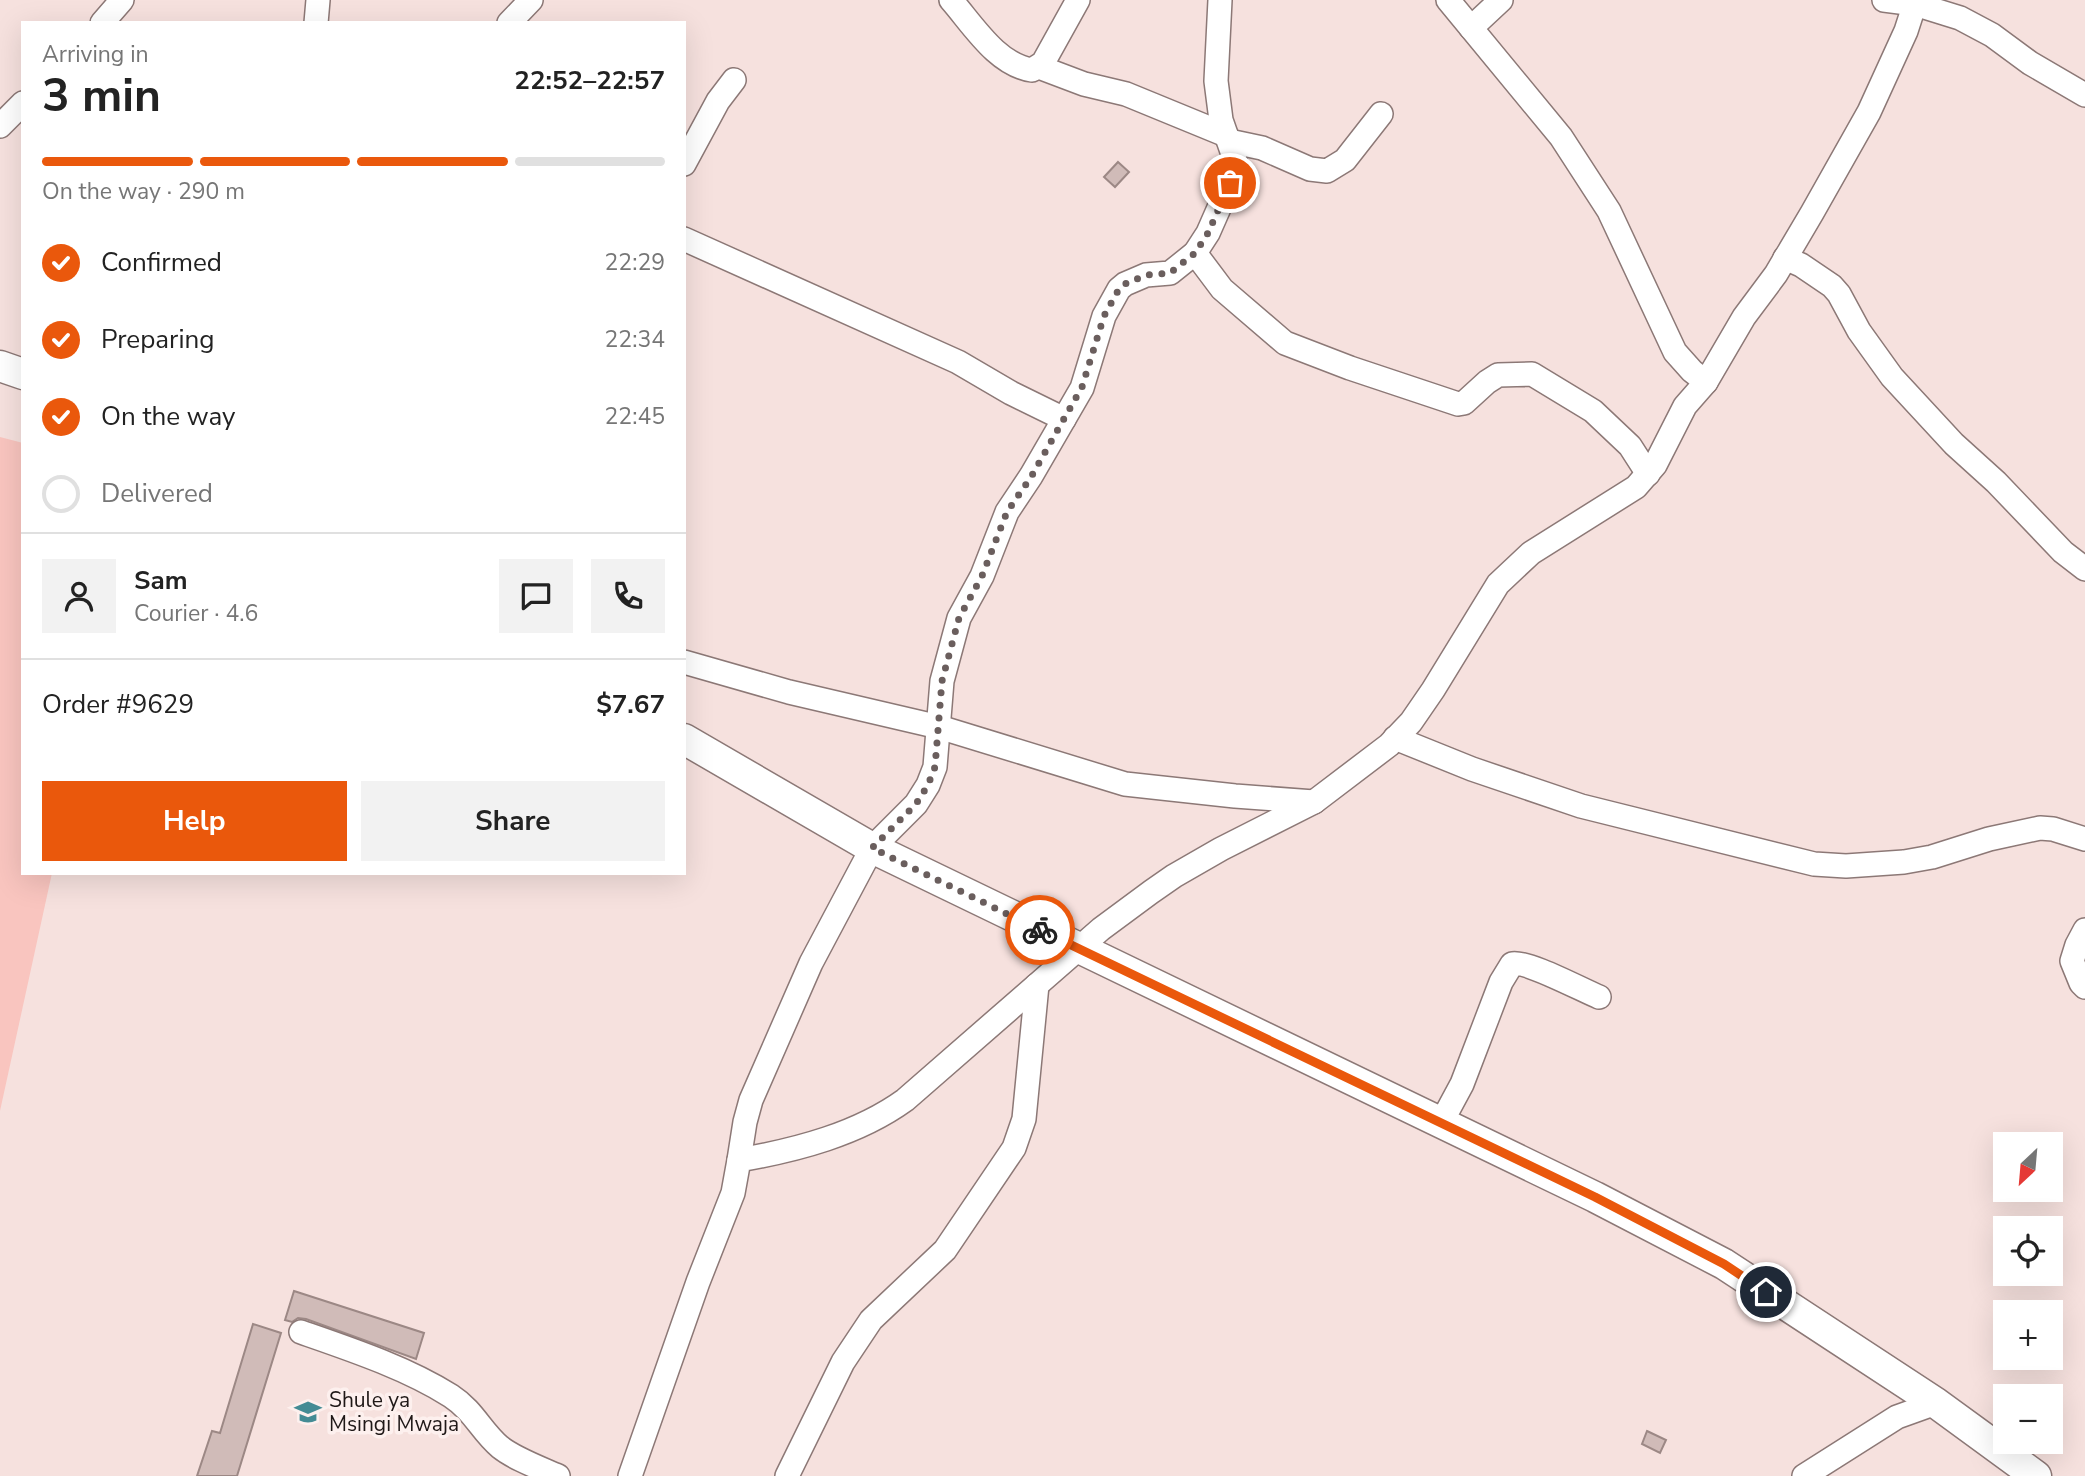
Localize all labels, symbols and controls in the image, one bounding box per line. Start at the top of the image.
text: Arriving in [42,39,149,70]
text: 22:52–22:57 [514,63,665,98]
text: 3 min [42,64,161,127]
pin [1200,153,1260,213]
icon: bag [1211,164,1249,202]
text: On the way · 290 m [42,176,245,207]
icon: check [42,244,80,282]
text: Confirmed [101,245,222,280]
text: 22:29 [605,247,665,278]
icon: check [42,321,80,359]
text: Preparing [101,322,214,357]
text: 22:34 [605,324,665,355]
icon: check [42,398,80,436]
text: On the way [101,399,235,434]
text: 22:45 [605,401,665,432]
text: Delivered [101,476,213,511]
button: person [42,559,116,633]
button: chat [499,559,573,633]
button: phone [591,559,665,633]
text: Sam [134,563,187,598]
text: Courier · 4.6 [134,598,258,629]
text: Order #9629 [42,687,194,722]
text: $7.67 [596,687,665,722]
button: Help [42,781,347,861]
button: Share [361,781,665,861]
courier [1005,895,1075,965]
icon: bike [1021,911,1059,949]
north arrow [1993,1132,2063,1202]
map controls [1993,1132,2063,1454]
button: locate [1993,1216,2063,1286]
pin [1736,1262,1796,1322]
icon: home [1747,1273,1785,1311]
button: + [1993,1300,2063,1370]
button: − [1993,1384,2063,1454]
place label: Shule ya Msingi Mwaja [329,1386,459,1438]
school or university icon: Shule ya Msingi Mwaja [293,1397,323,1427]

